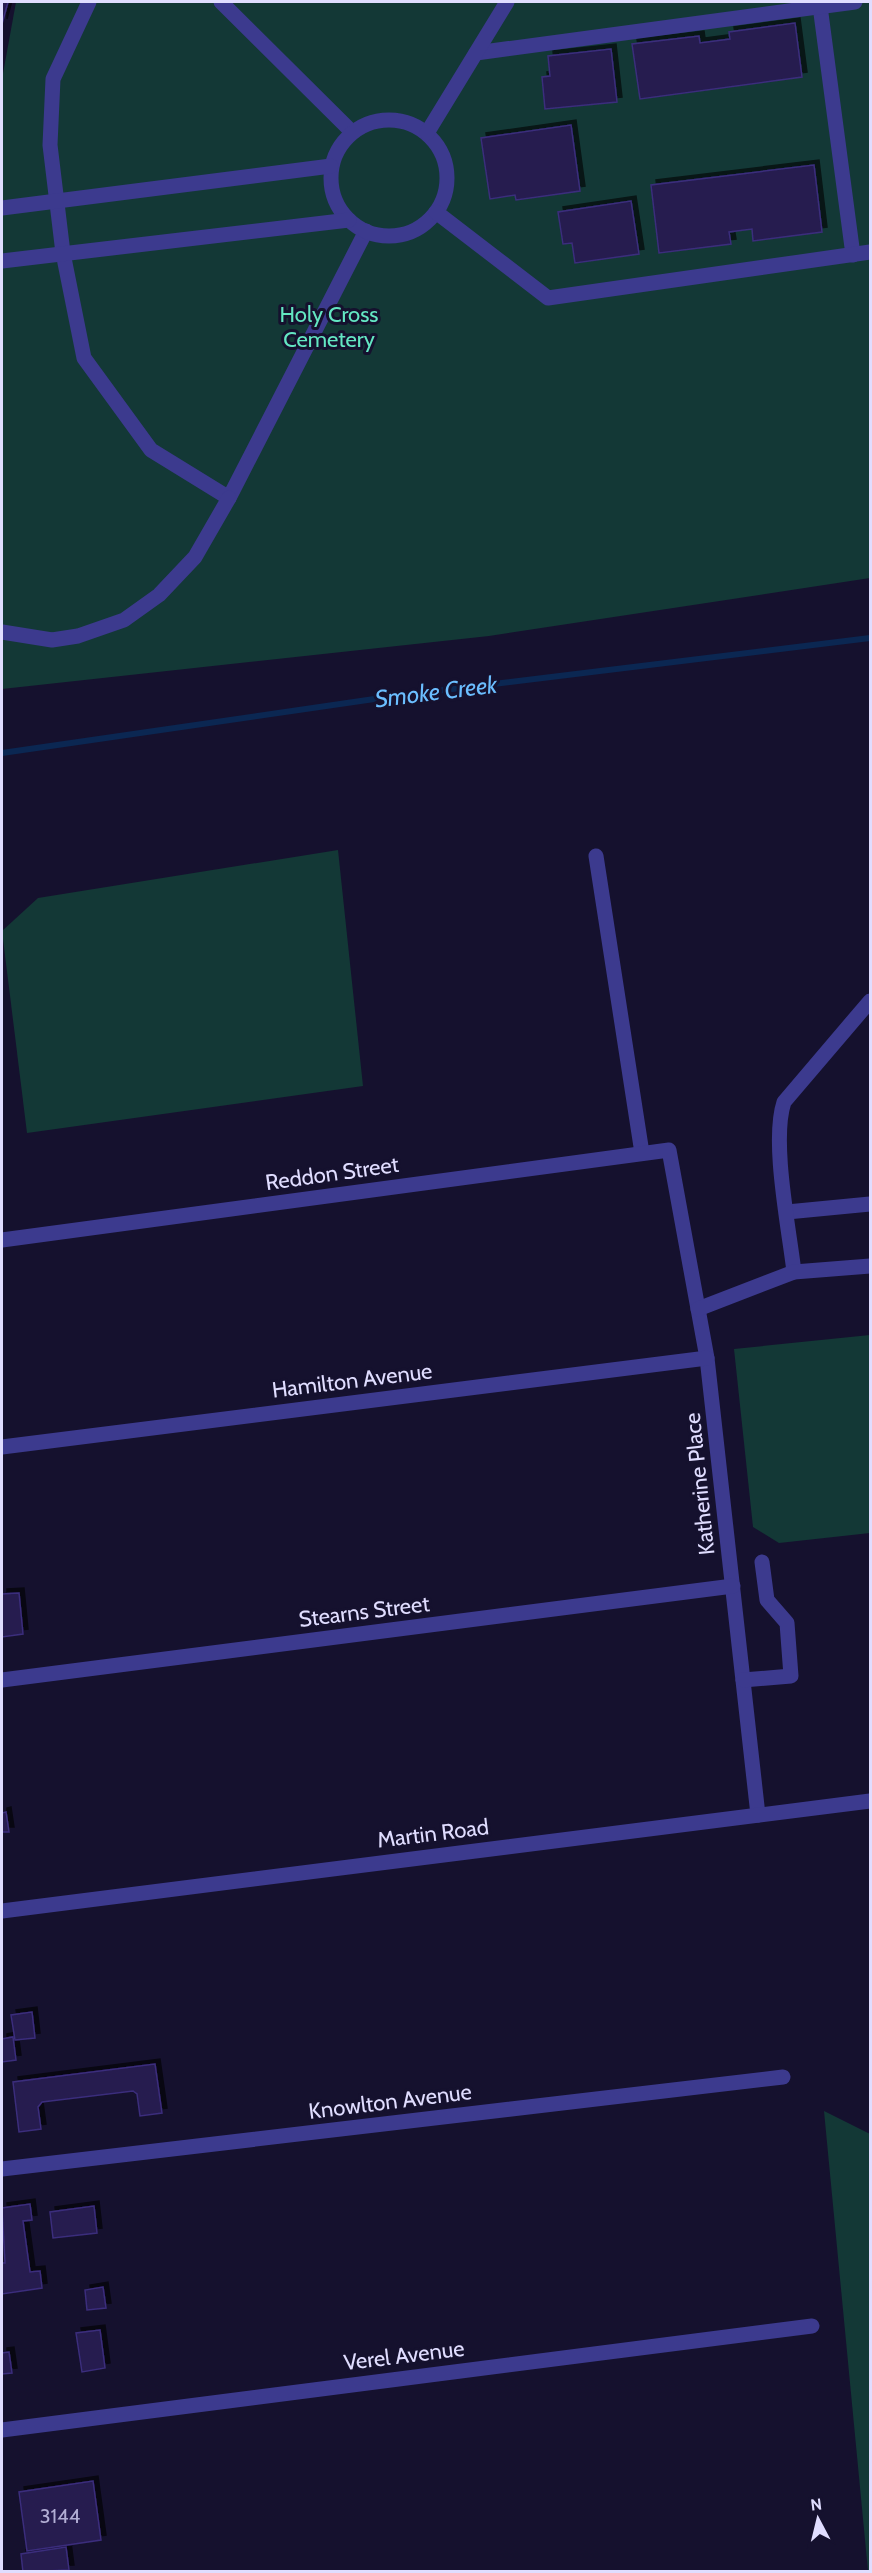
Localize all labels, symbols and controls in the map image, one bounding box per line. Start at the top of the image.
park label: Holy Cross Cemetery [280,301,378,353]
water label: Smoke Creek [373,670,500,713]
street label: Reddon Street [264,1151,401,1196]
street label: Hamilton Avenue [270,1357,434,1404]
street label: Katherine Place [679,1411,720,1556]
street label: Stearns Street [297,1590,432,1633]
street label: Martin Road [376,1813,490,1854]
street label: Knowlton Avenue [307,2078,473,2125]
street label: Verel Avenue [342,2335,466,2376]
north arrow [788,2489,848,2549]
text: N [809,2494,823,2515]
house number: 3144 [40,2504,81,2528]

